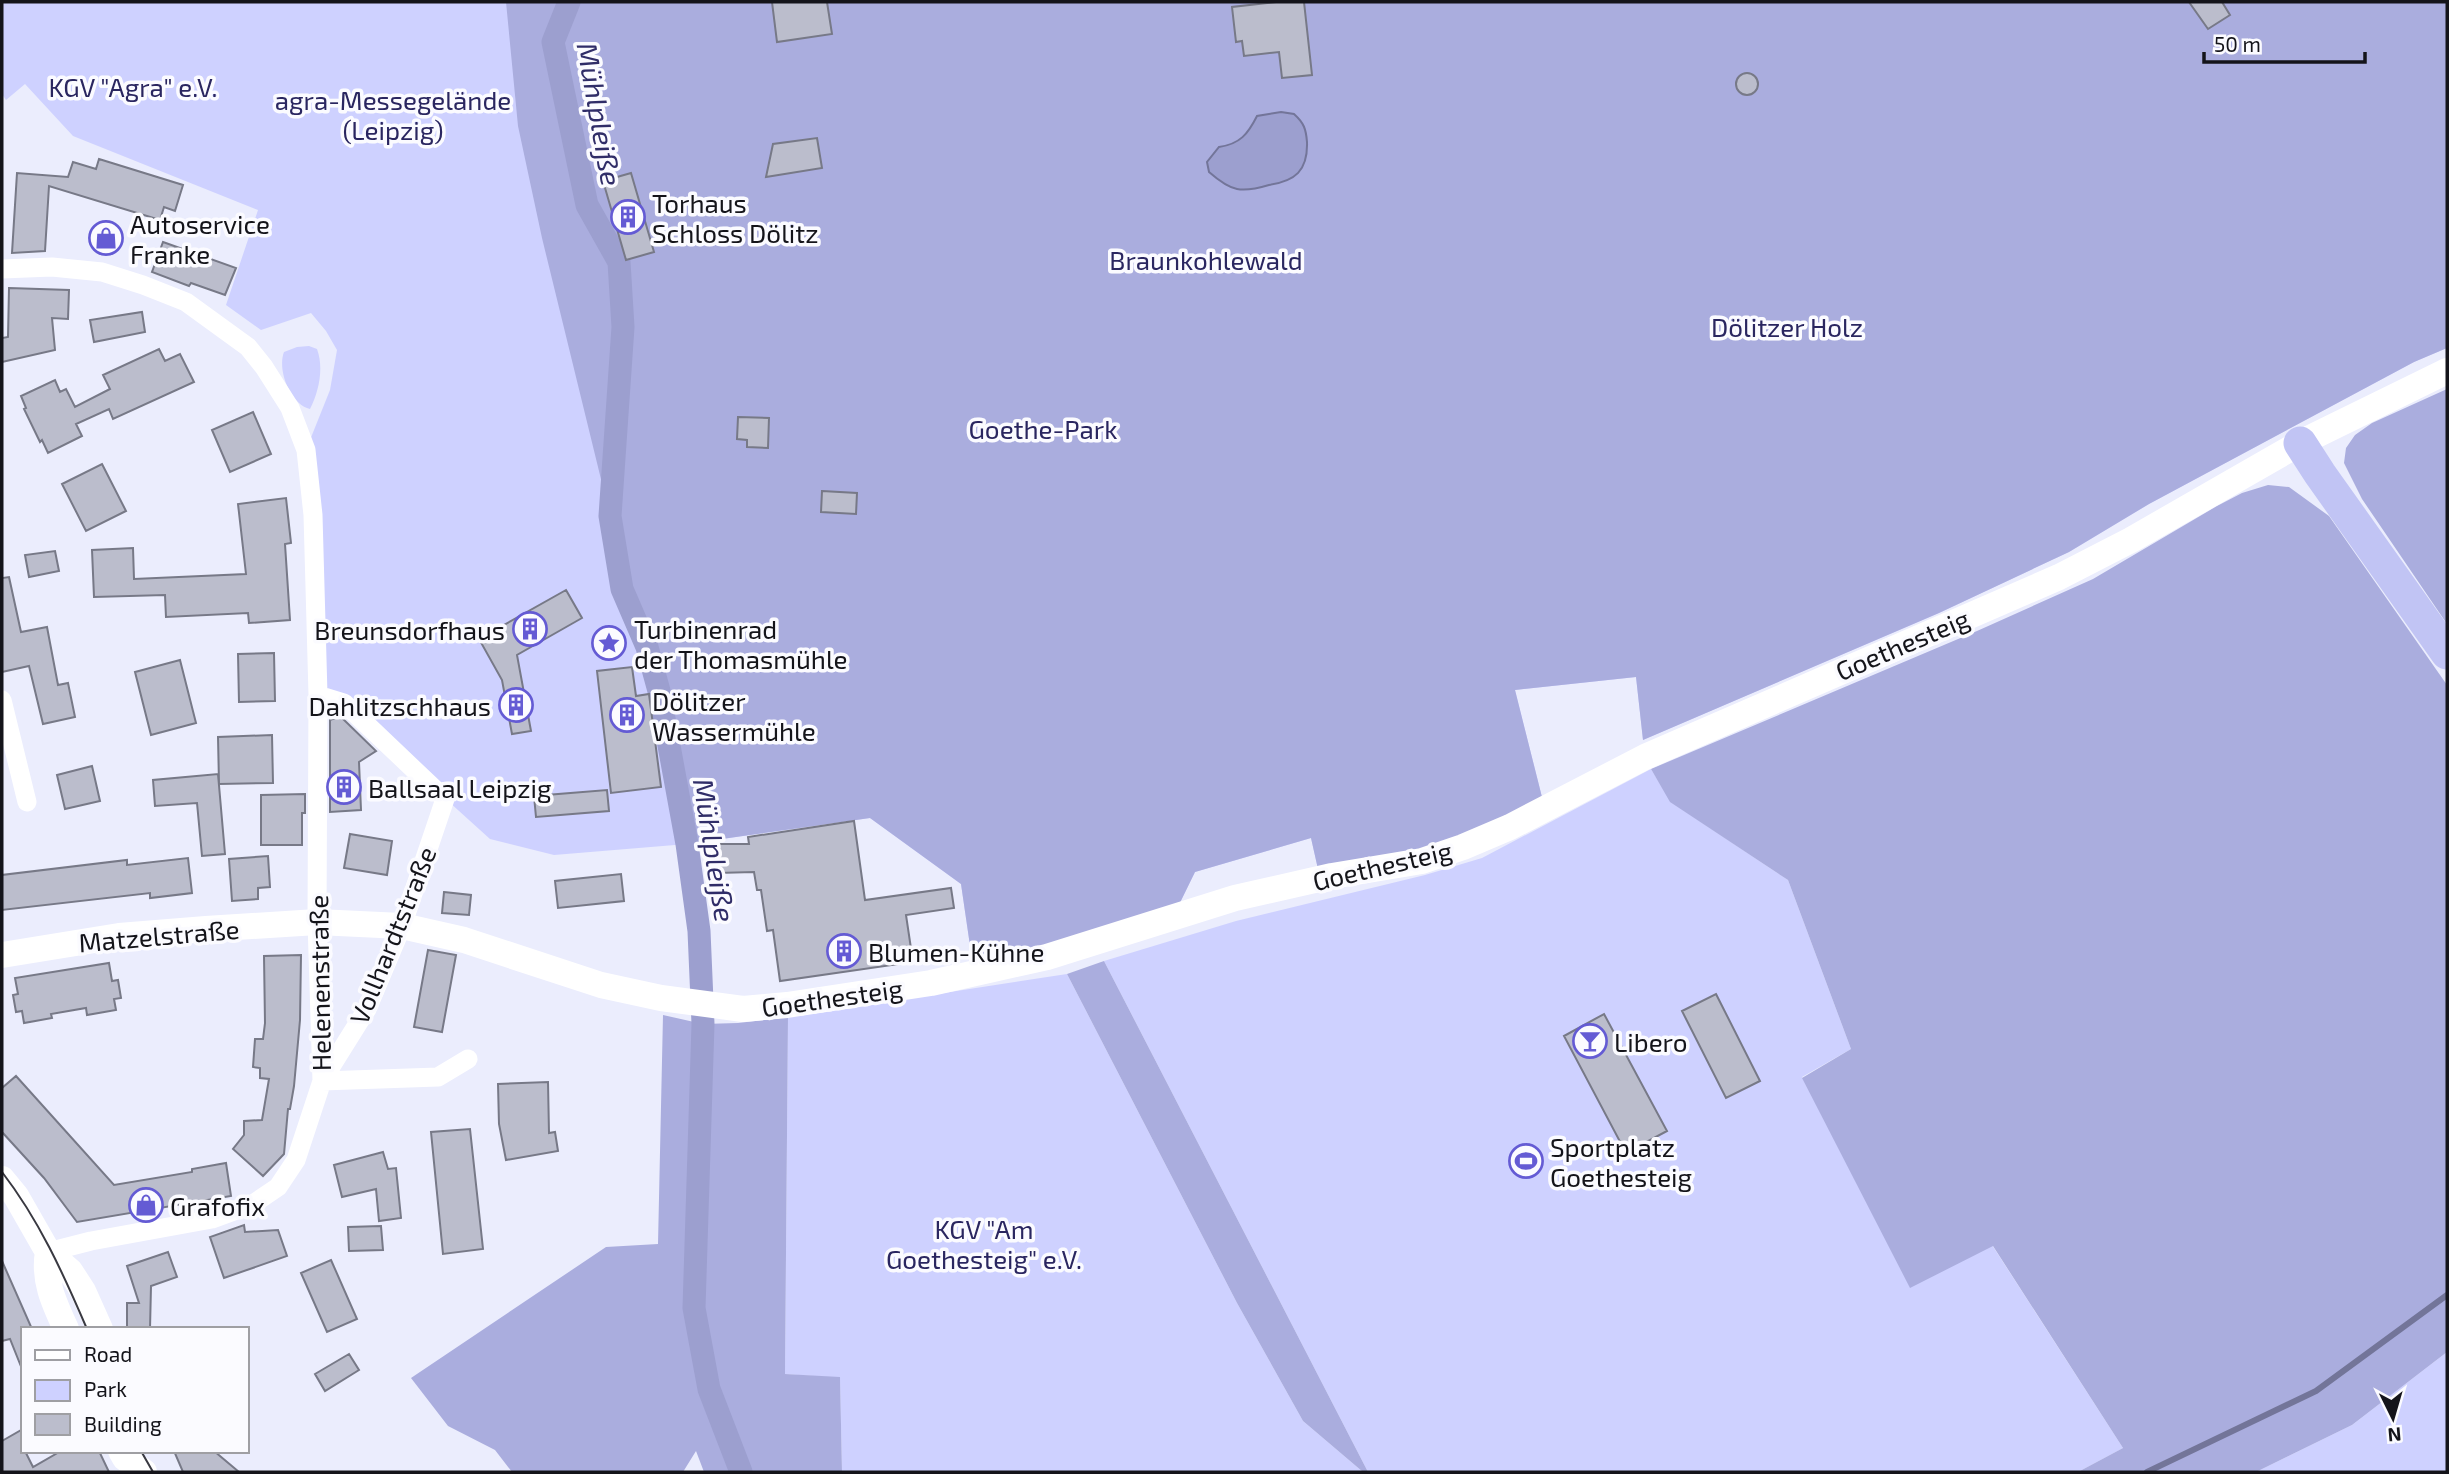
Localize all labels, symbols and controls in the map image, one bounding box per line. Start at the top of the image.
scale bar [2204,21,2365,65]
text: 50 m [2214,31,2261,56]
water label: Mühlpleiße [571,40,629,188]
park label: KGV "Agra" e.V. [48,71,218,102]
park label: agra-Messegelände (Leipzig) [275,84,511,145]
place label: Torhaus Schloss Dölitz [652,187,818,248]
building icon: Torhaus Schloss Dölitz [609,198,647,236]
place label: Autoservice Franke [130,208,270,269]
shop icon: Autoservice Franke [87,219,125,257]
park label: Braunkohlewald [1109,244,1303,275]
park label: Dölitzer Holz [1711,311,1863,342]
park label: Goethe-Park [969,413,1117,444]
street label: Goethesteig [1831,602,1973,686]
building icon: Breunsdorfhaus [511,610,549,648]
place label: Turbinenrad der Thomasmühle [634,613,848,674]
place label: Breunsdorfhaus [314,614,505,645]
place icon: Turbinenrad der Thomasmühle [590,624,628,662]
place label: Dölitzer Wassermühle [652,685,816,746]
building icon: Dahlitzschhaus [497,686,535,724]
place label: Dahlitzschhaus [309,690,491,721]
building icon: Dölitzer Wassermühle [608,696,646,734]
building icon: Ballsaal Leipzig [325,768,363,806]
place label: Ballsaal Leipzig [368,772,551,803]
water label: Mühlpleiße [687,776,743,924]
street label: Goethesteig [1309,834,1455,896]
street label: Vollhardtstraße [342,842,442,1028]
street label: Helenenstraße [302,894,336,1072]
street label: Matzelstraße [77,913,241,957]
building icon: Blumen-Kühne [825,932,863,970]
place label: Blumen-Kühne [868,936,1044,967]
street label: Goethesteig [759,972,905,1022]
bar icon: Libero [1571,1022,1609,1060]
place label: Libero [1614,1026,1687,1057]
place label: Sportplatz Goethesteig [1550,1131,1692,1192]
sports icon: Sportplatz Goethesteig [1507,1142,1545,1180]
shop icon: Grafofix [127,1186,165,1224]
place label: Grafofix [170,1190,265,1221]
park label: KGV "Am Goethesteig" e.V. [886,1213,1082,1274]
legend [21,1327,248,1453]
text: Road [84,1341,132,1366]
text: Park [84,1376,127,1401]
north arrow [2358,1383,2428,1453]
text: Building [84,1411,162,1436]
text: N [2387,1423,2402,1447]

